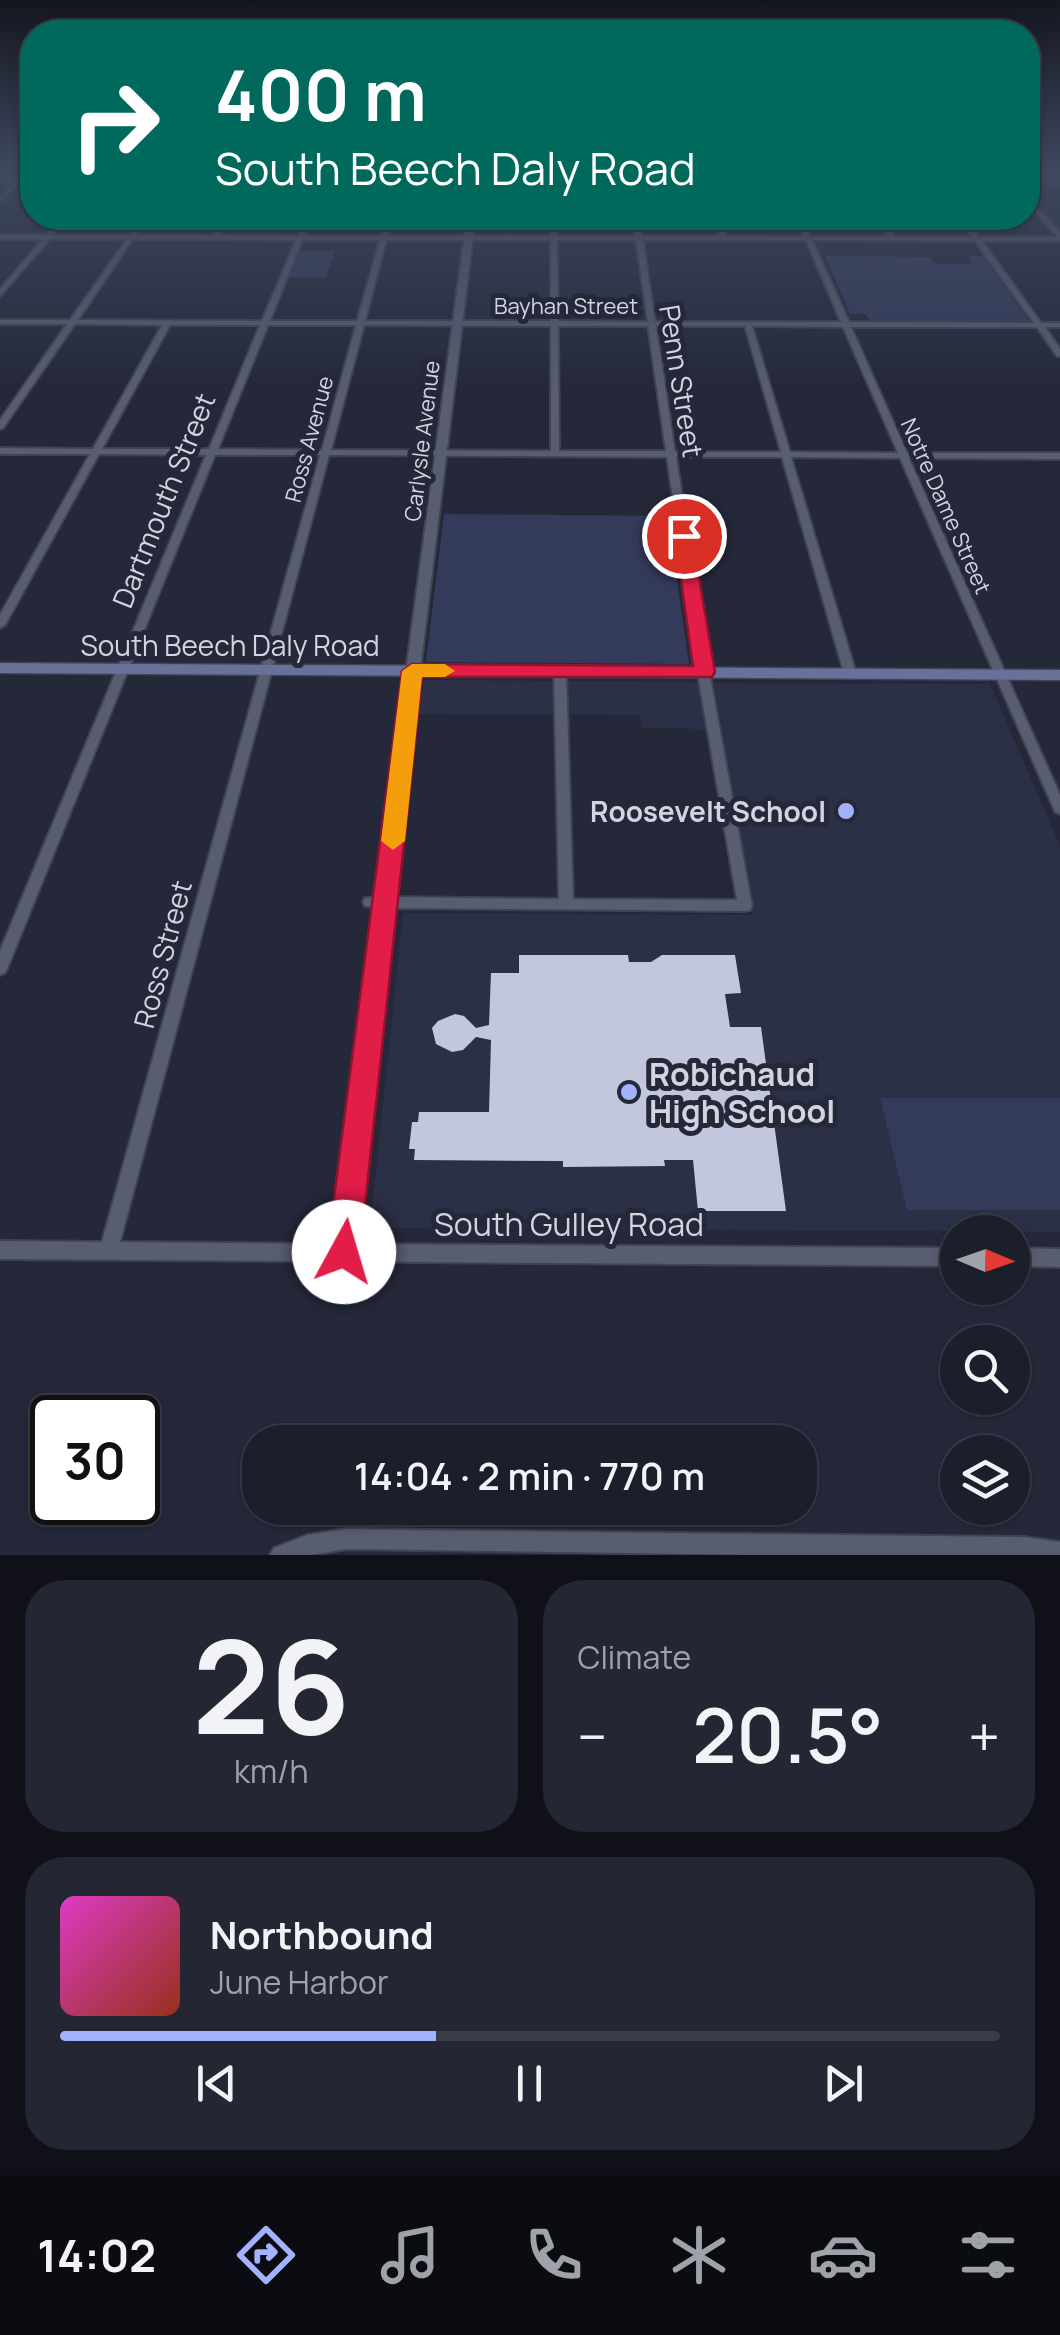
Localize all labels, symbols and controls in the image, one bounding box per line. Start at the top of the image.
text: 400 m [215,46,427,142]
icon: right [50,60,180,190]
text: South Beech Daly Road [215,137,696,199]
street label: Bayhan Street [494,291,638,321]
street label: Penn Street [651,302,713,460]
street label: Carlysle Avenue [397,359,447,523]
street label: Ross Avenue [278,372,340,505]
street label: Dartmouth Street [103,387,223,613]
street label: Notre Dame Street [894,413,998,599]
pin [642,494,727,579]
icon: arrive [657,509,712,564]
street label: South Beech Daly Road [80,626,380,664]
place label: Roosevelt School [590,792,826,830]
marker: Roosevelt School [835,800,857,822]
street label: Ross Street [124,876,200,1032]
place label: Robichaud High School [649,1052,835,1133]
marker: Robichaud High School [618,1081,640,1103]
position arrow [292,1200,396,1304]
street label: South Gulley Road [434,1202,704,1246]
north arrow [940,1215,1030,1305]
map controls [940,1215,1030,1525]
button: search [940,1325,1030,1415]
speed limit sign: 30 [30,1395,160,1525]
button: layers [940,1435,1030,1525]
text: 14:04 · 2 min · 770 m [354,1449,705,1501]
text: 26 [192,1595,350,1773]
text: Climate [578,1635,691,1679]
text: 20.5° [692,1683,883,1786]
text: − [578,1698,607,1774]
text: + [968,1698,1000,1774]
text: km/h [234,1749,308,1793]
text: Northbound [210,1908,434,1960]
text: June Harbor [210,1960,388,2004]
icon: previous [189,2056,244,2111]
icon: pause [502,2056,557,2111]
icon: next [816,2056,871,2111]
icon: directions [231,2220,301,2290]
icon: music [375,2220,445,2290]
icon: phone [519,2220,589,2290]
icon: climate [664,2220,734,2290]
icon: car [808,2220,878,2290]
icon: filters [953,2220,1023,2290]
text: 14:02 [37,2224,156,2286]

